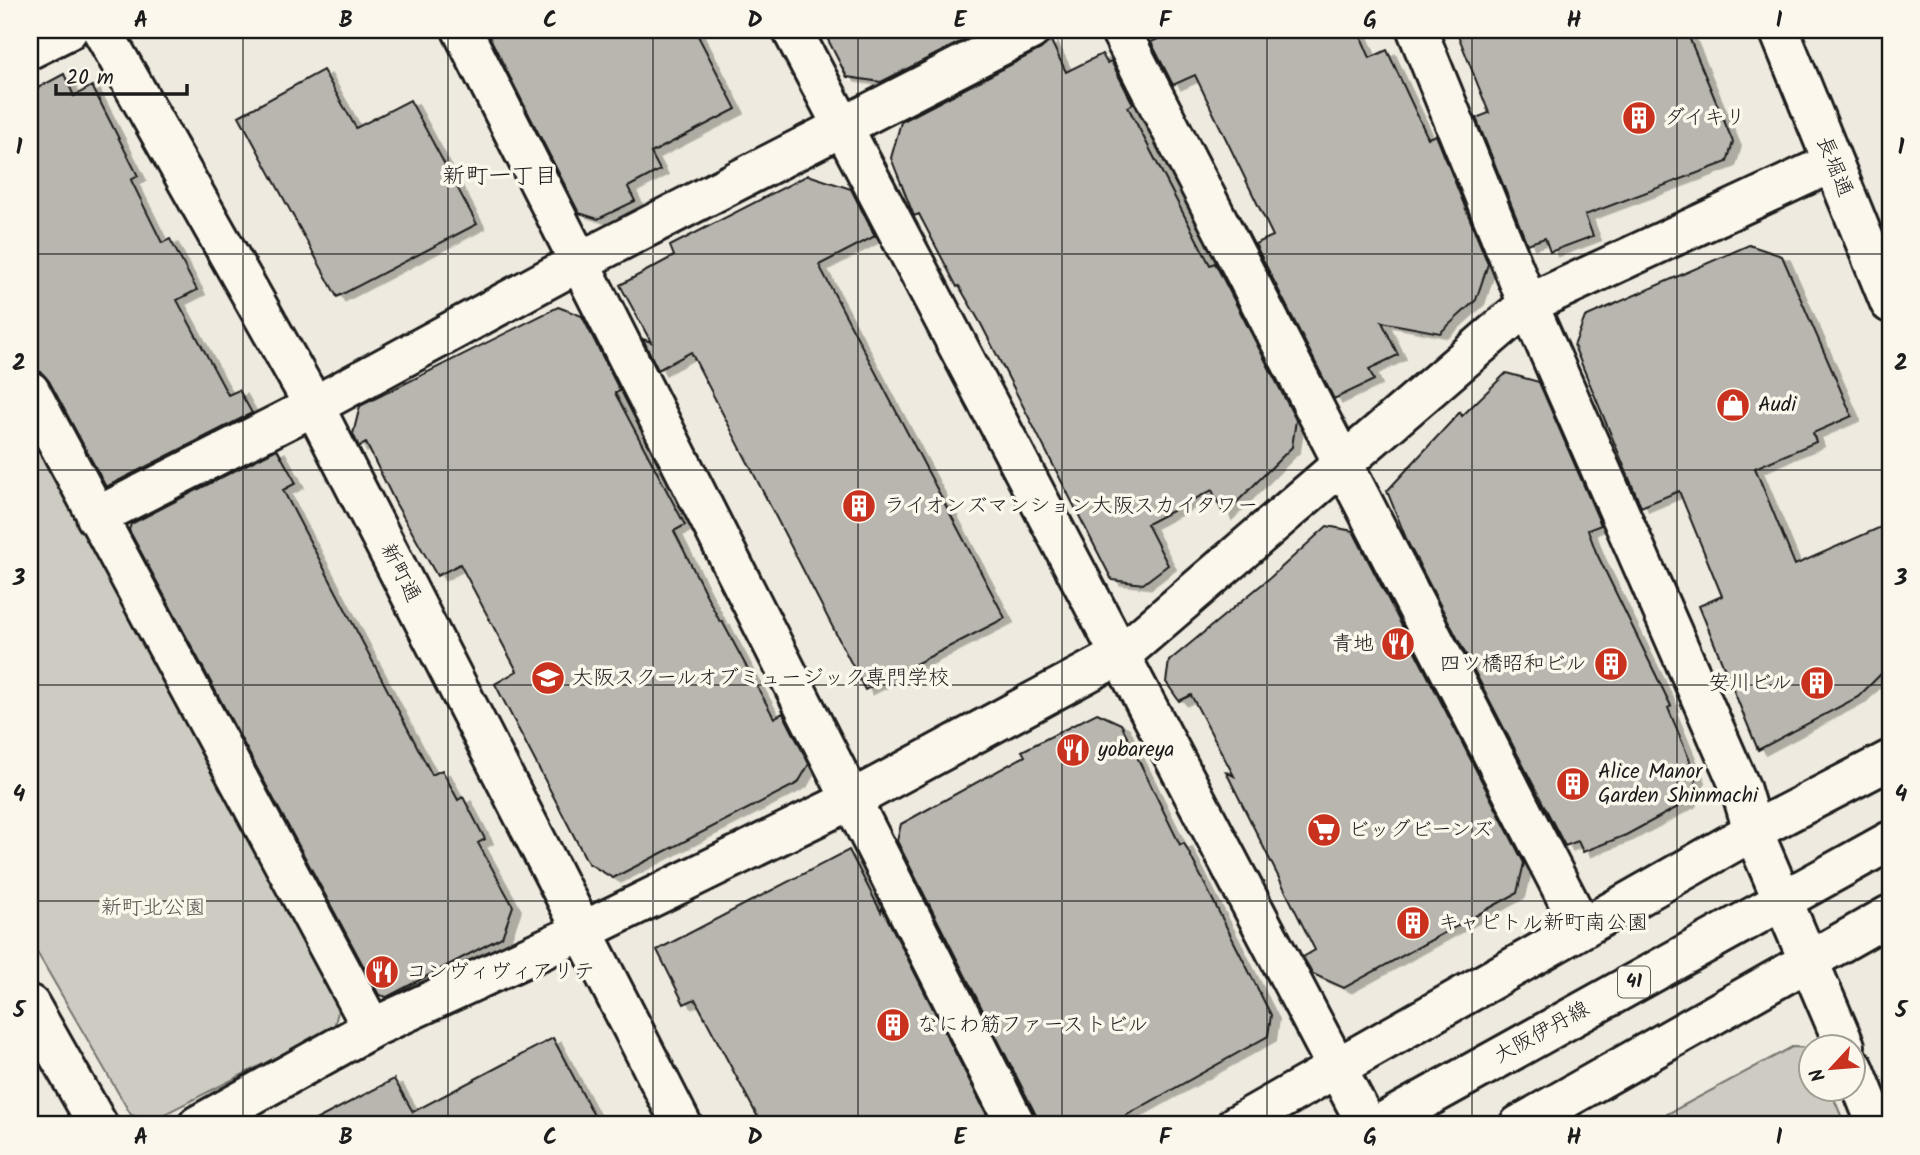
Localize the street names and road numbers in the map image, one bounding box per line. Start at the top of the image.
street label: 長堀通 [1807,132,1861,202]
street label: 新町通 [371,537,429,609]
road number: 41 [1618,966,1650,998]
street label: 大阪伊丹線 [1488,993,1596,1073]

